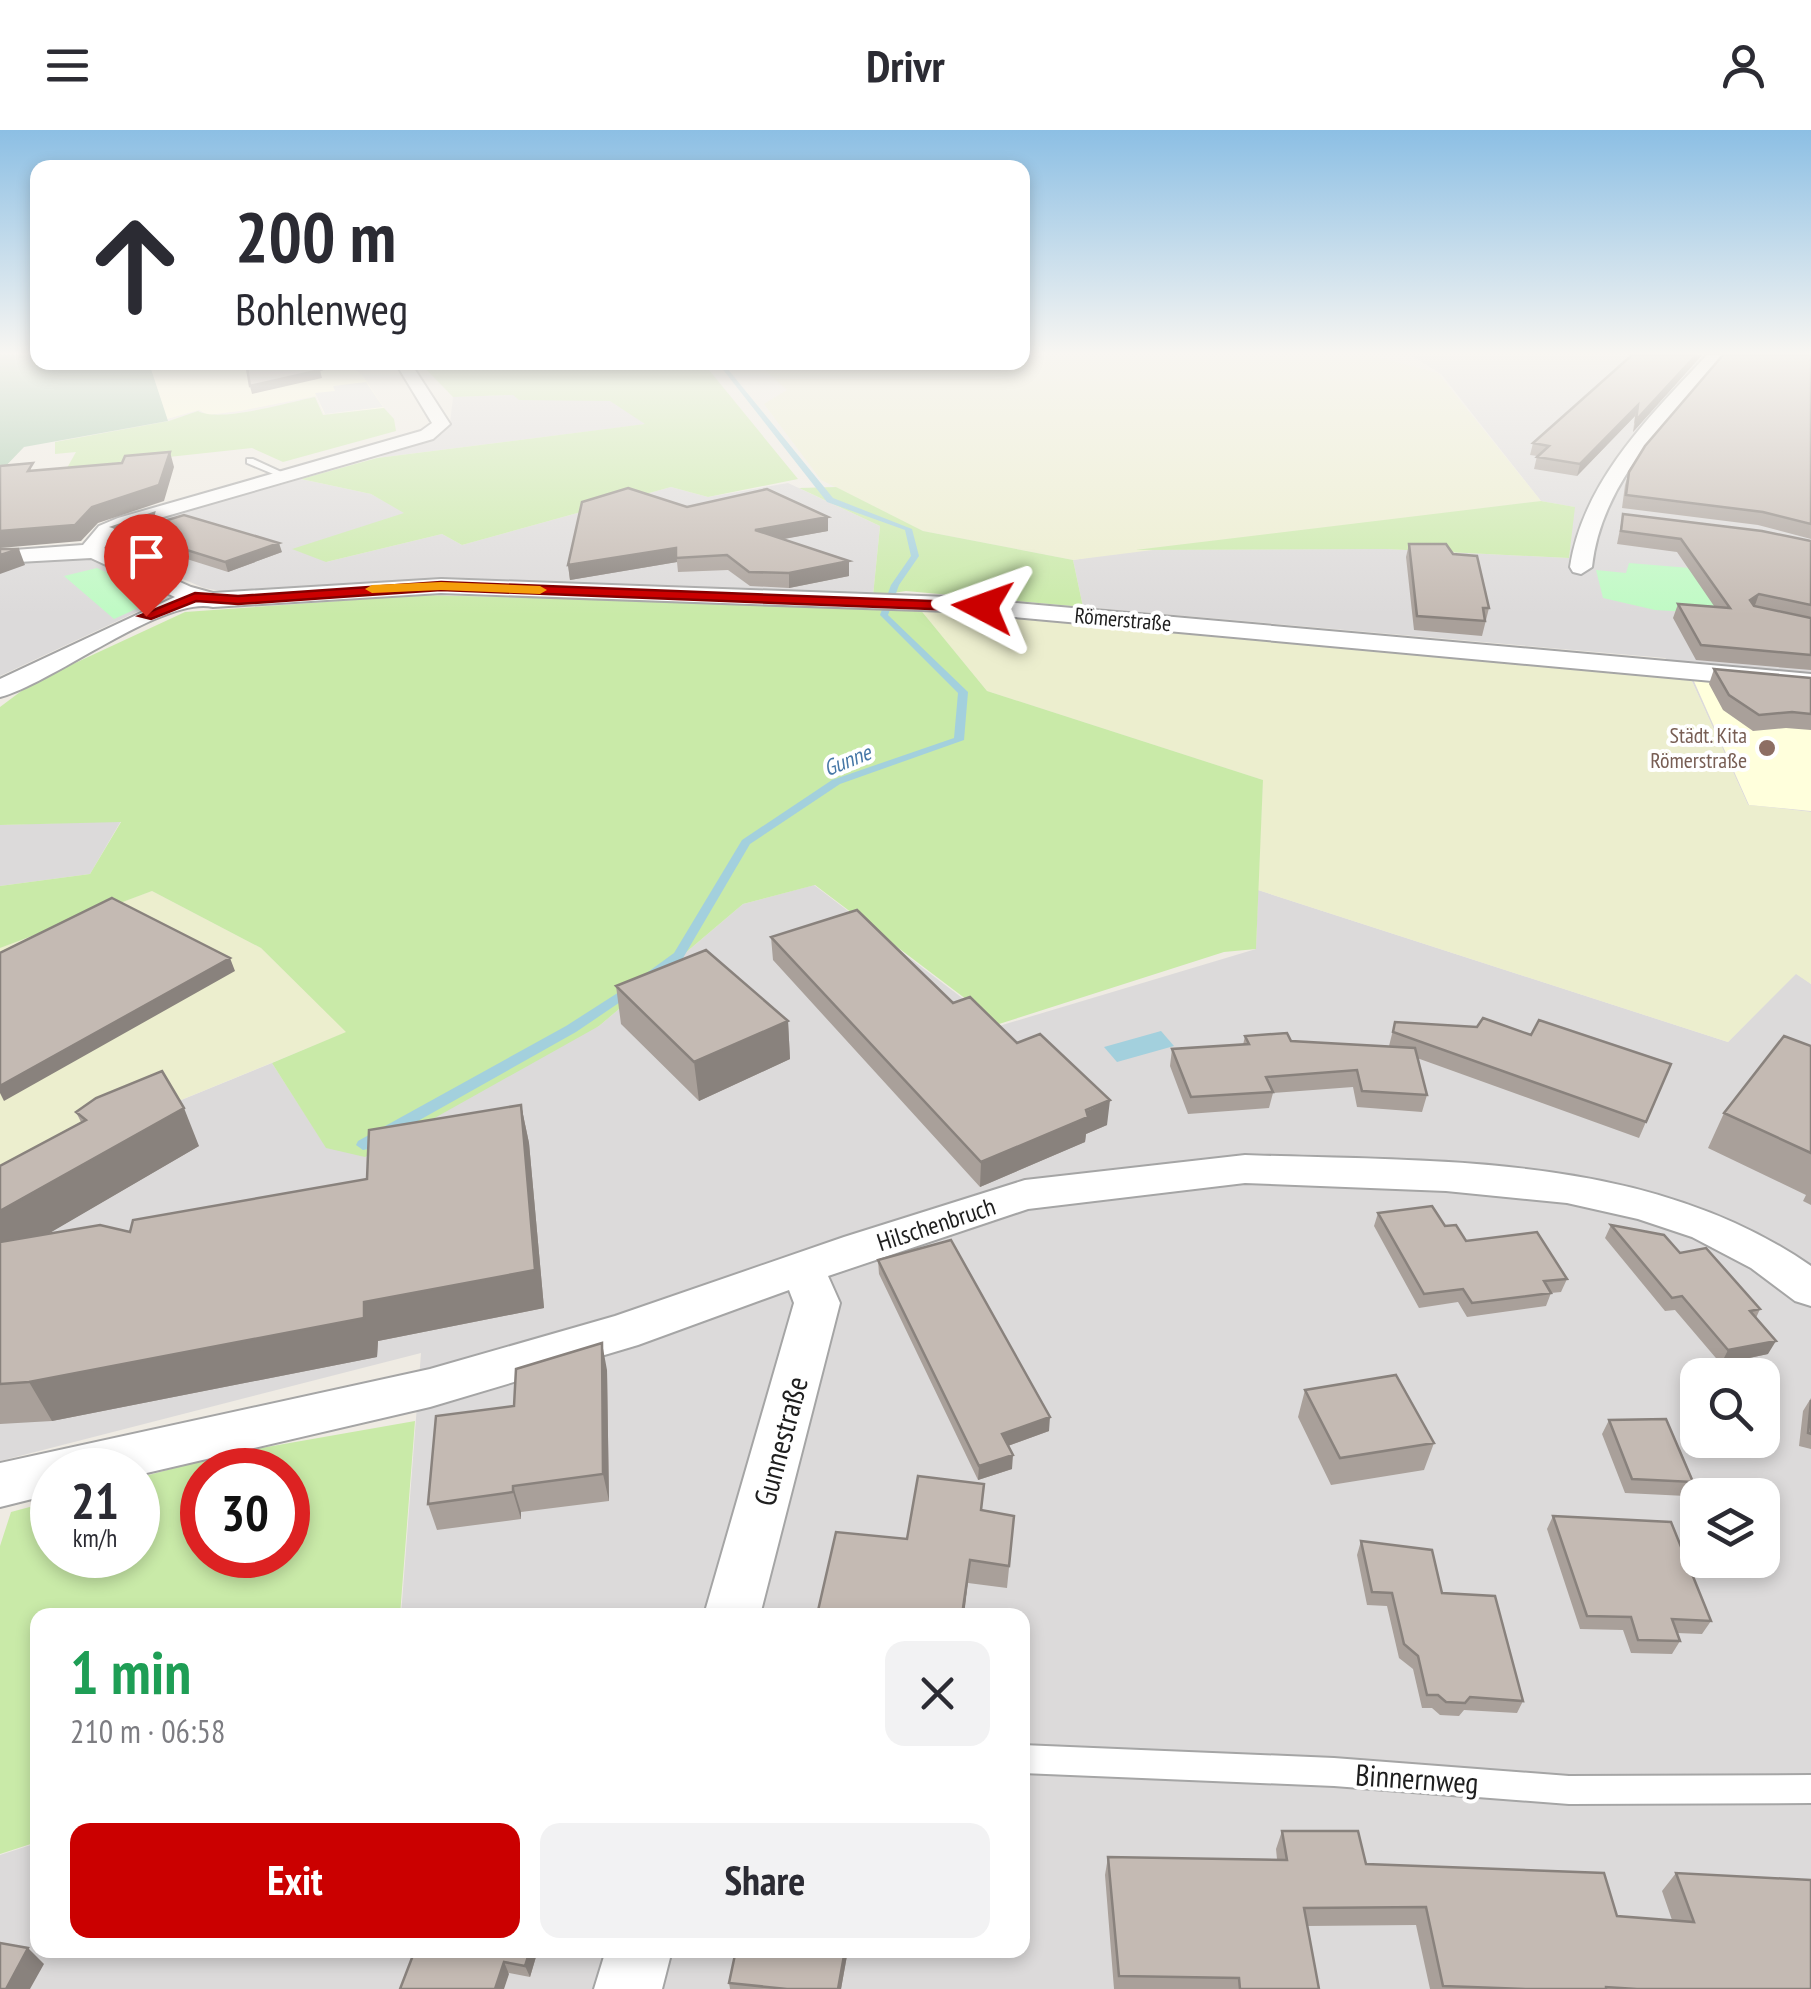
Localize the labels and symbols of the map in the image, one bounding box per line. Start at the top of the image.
pin [104,514,189,617]
position arrow [931,555,1035,659]
street label: Römerstraße [1074,601,1172,637]
place label: Städt. Kita Römerstraße [1650,721,1747,774]
water label: Gunne [819,737,877,782]
marker: Städt. Kita Römerstraße [1756,737,1778,759]
street label: Hilschenbruch [873,1190,999,1258]
street label: Gunnestraße [744,1372,816,1510]
speed limit sign: 30 [180,1448,310,1578]
street label: Binnernweg [1354,1754,1480,1802]

